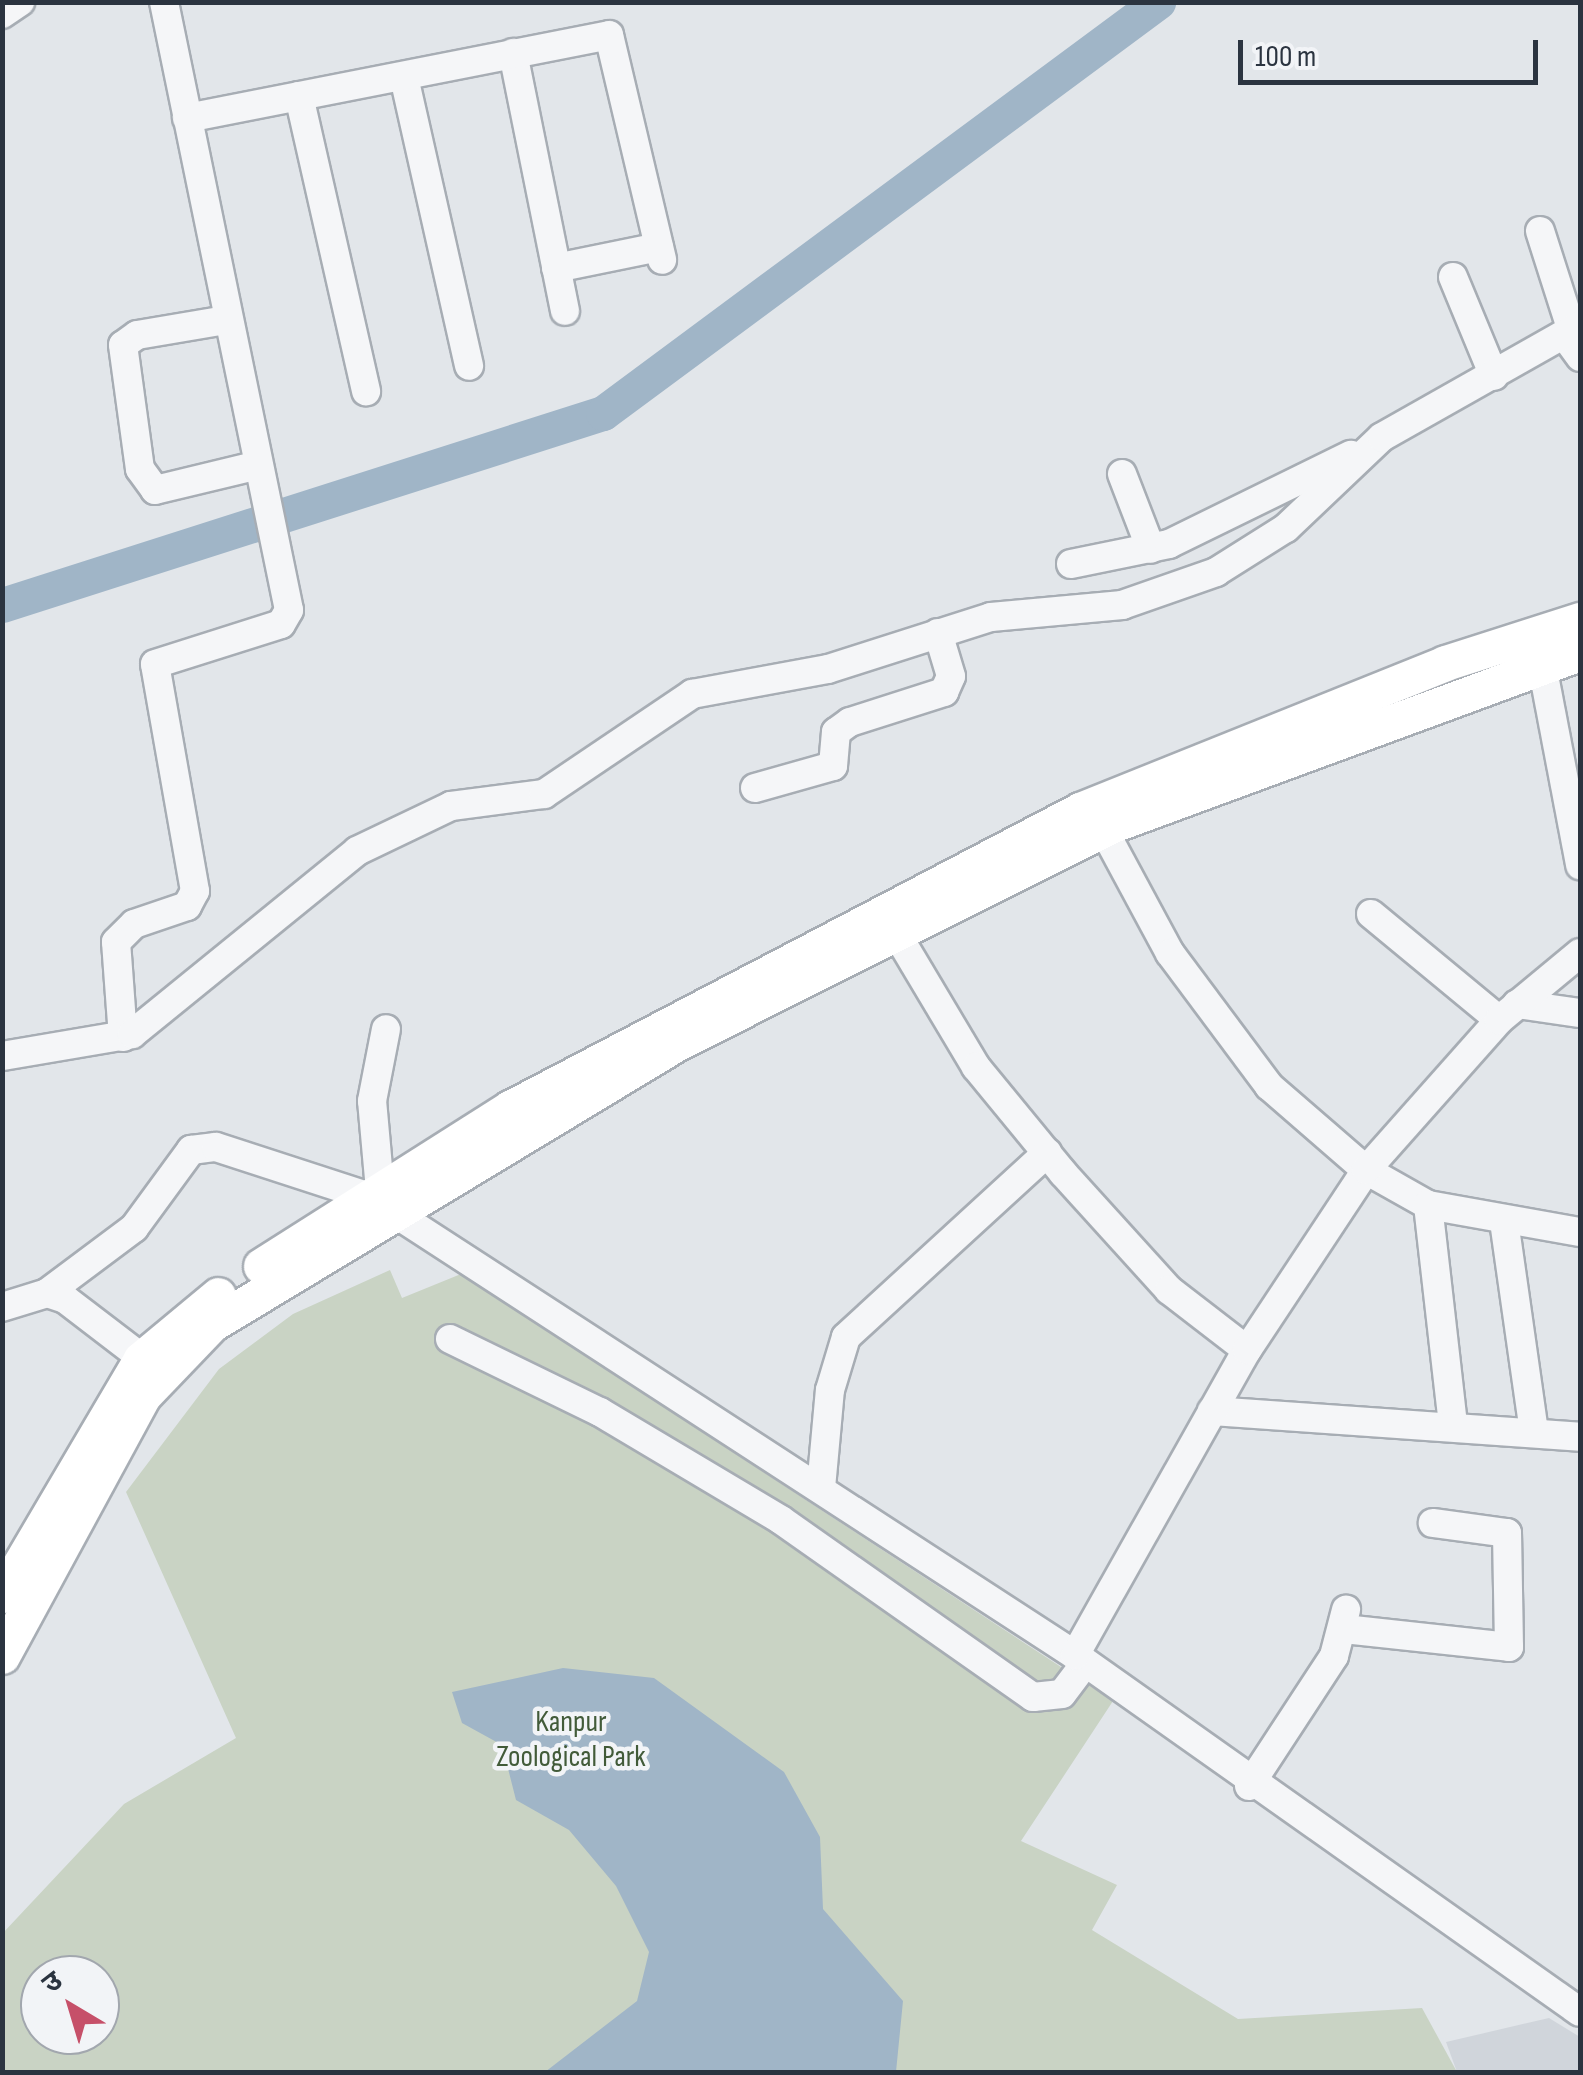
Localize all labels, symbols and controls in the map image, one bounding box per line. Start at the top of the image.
scale bar [1243,20,1543,82]
text: 100 m [1255,39,1316,75]
park label: Kanpur Zoological Park [496,1704,646,1774]
north arrow [20,1955,120,2055]
text: उ [36,1964,69,2001]

